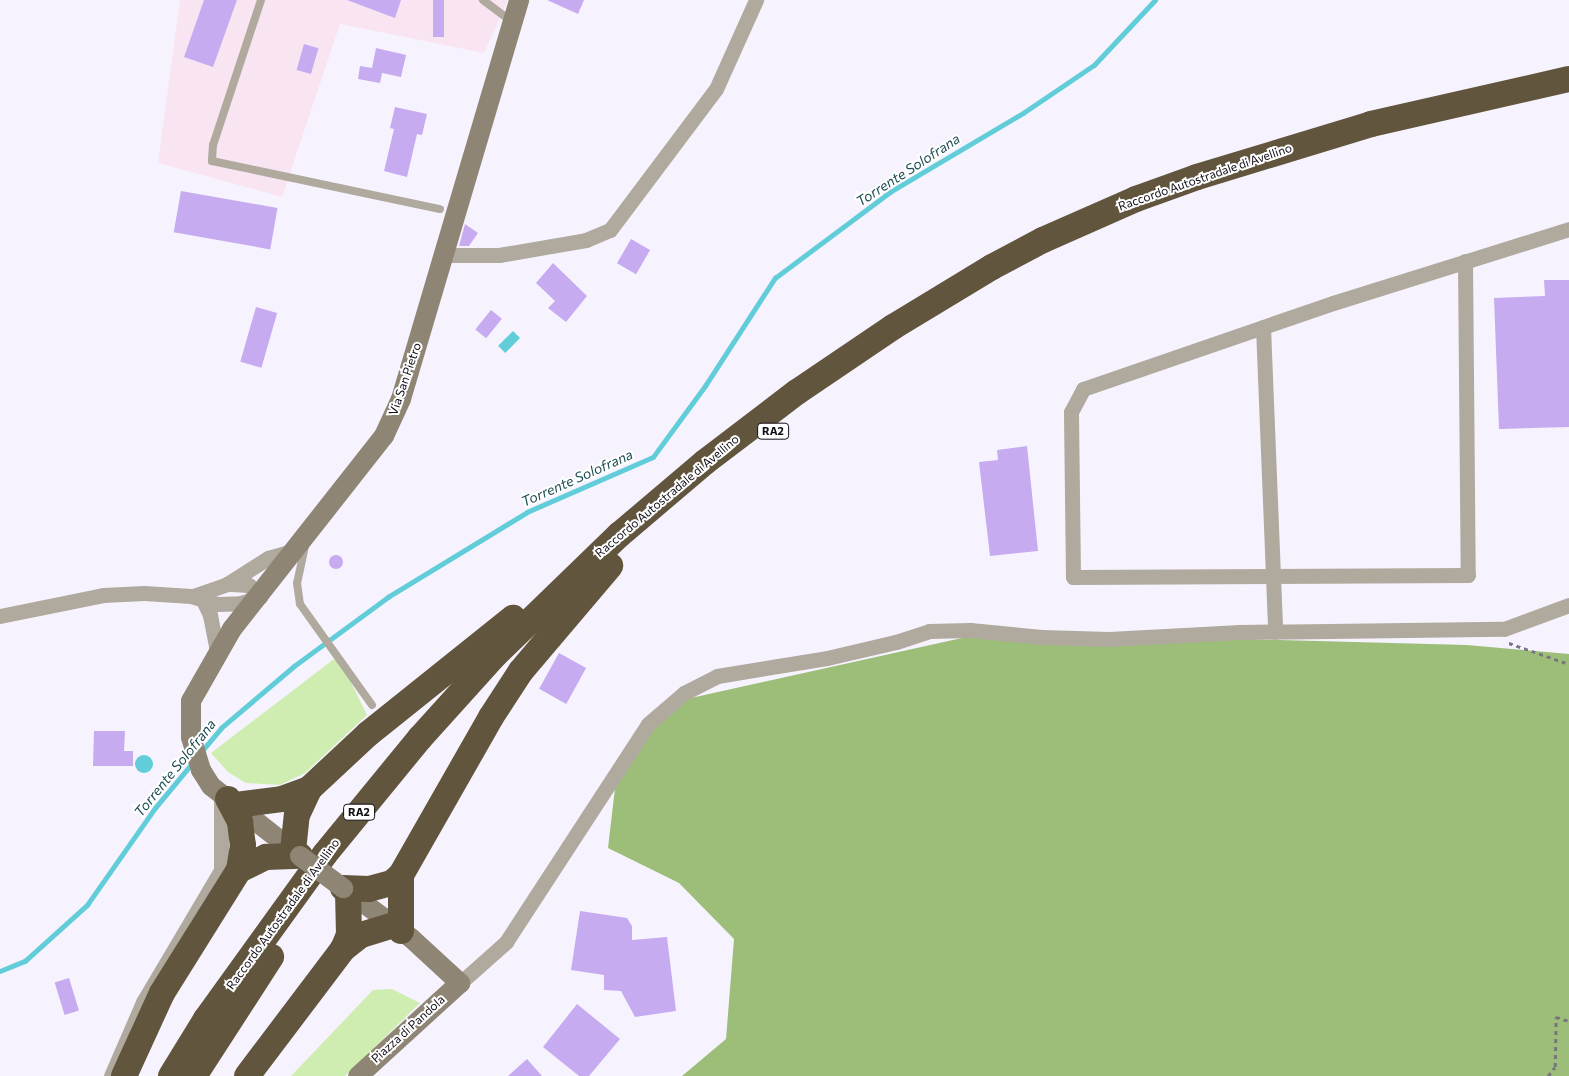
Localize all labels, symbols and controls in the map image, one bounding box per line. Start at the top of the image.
water label: Torrente Solofrana [853,130,963,210]
street label: Raccordo Autostradale di Avellino [1116,140,1294,214]
street label: Via San Pietro [386,341,424,417]
road number: RA2 [757,422,789,440]
street label: Raccordo Autostradale di Avellino [592,432,742,560]
water label: Torrente Solofrana [519,446,635,510]
water label: Torrente Solofrana [131,716,219,820]
road number: RA2 [343,804,375,820]
street label: Raccordo Autostradale di Avellino [223,836,343,992]
street label: Piazza di Pandola [368,992,448,1066]

